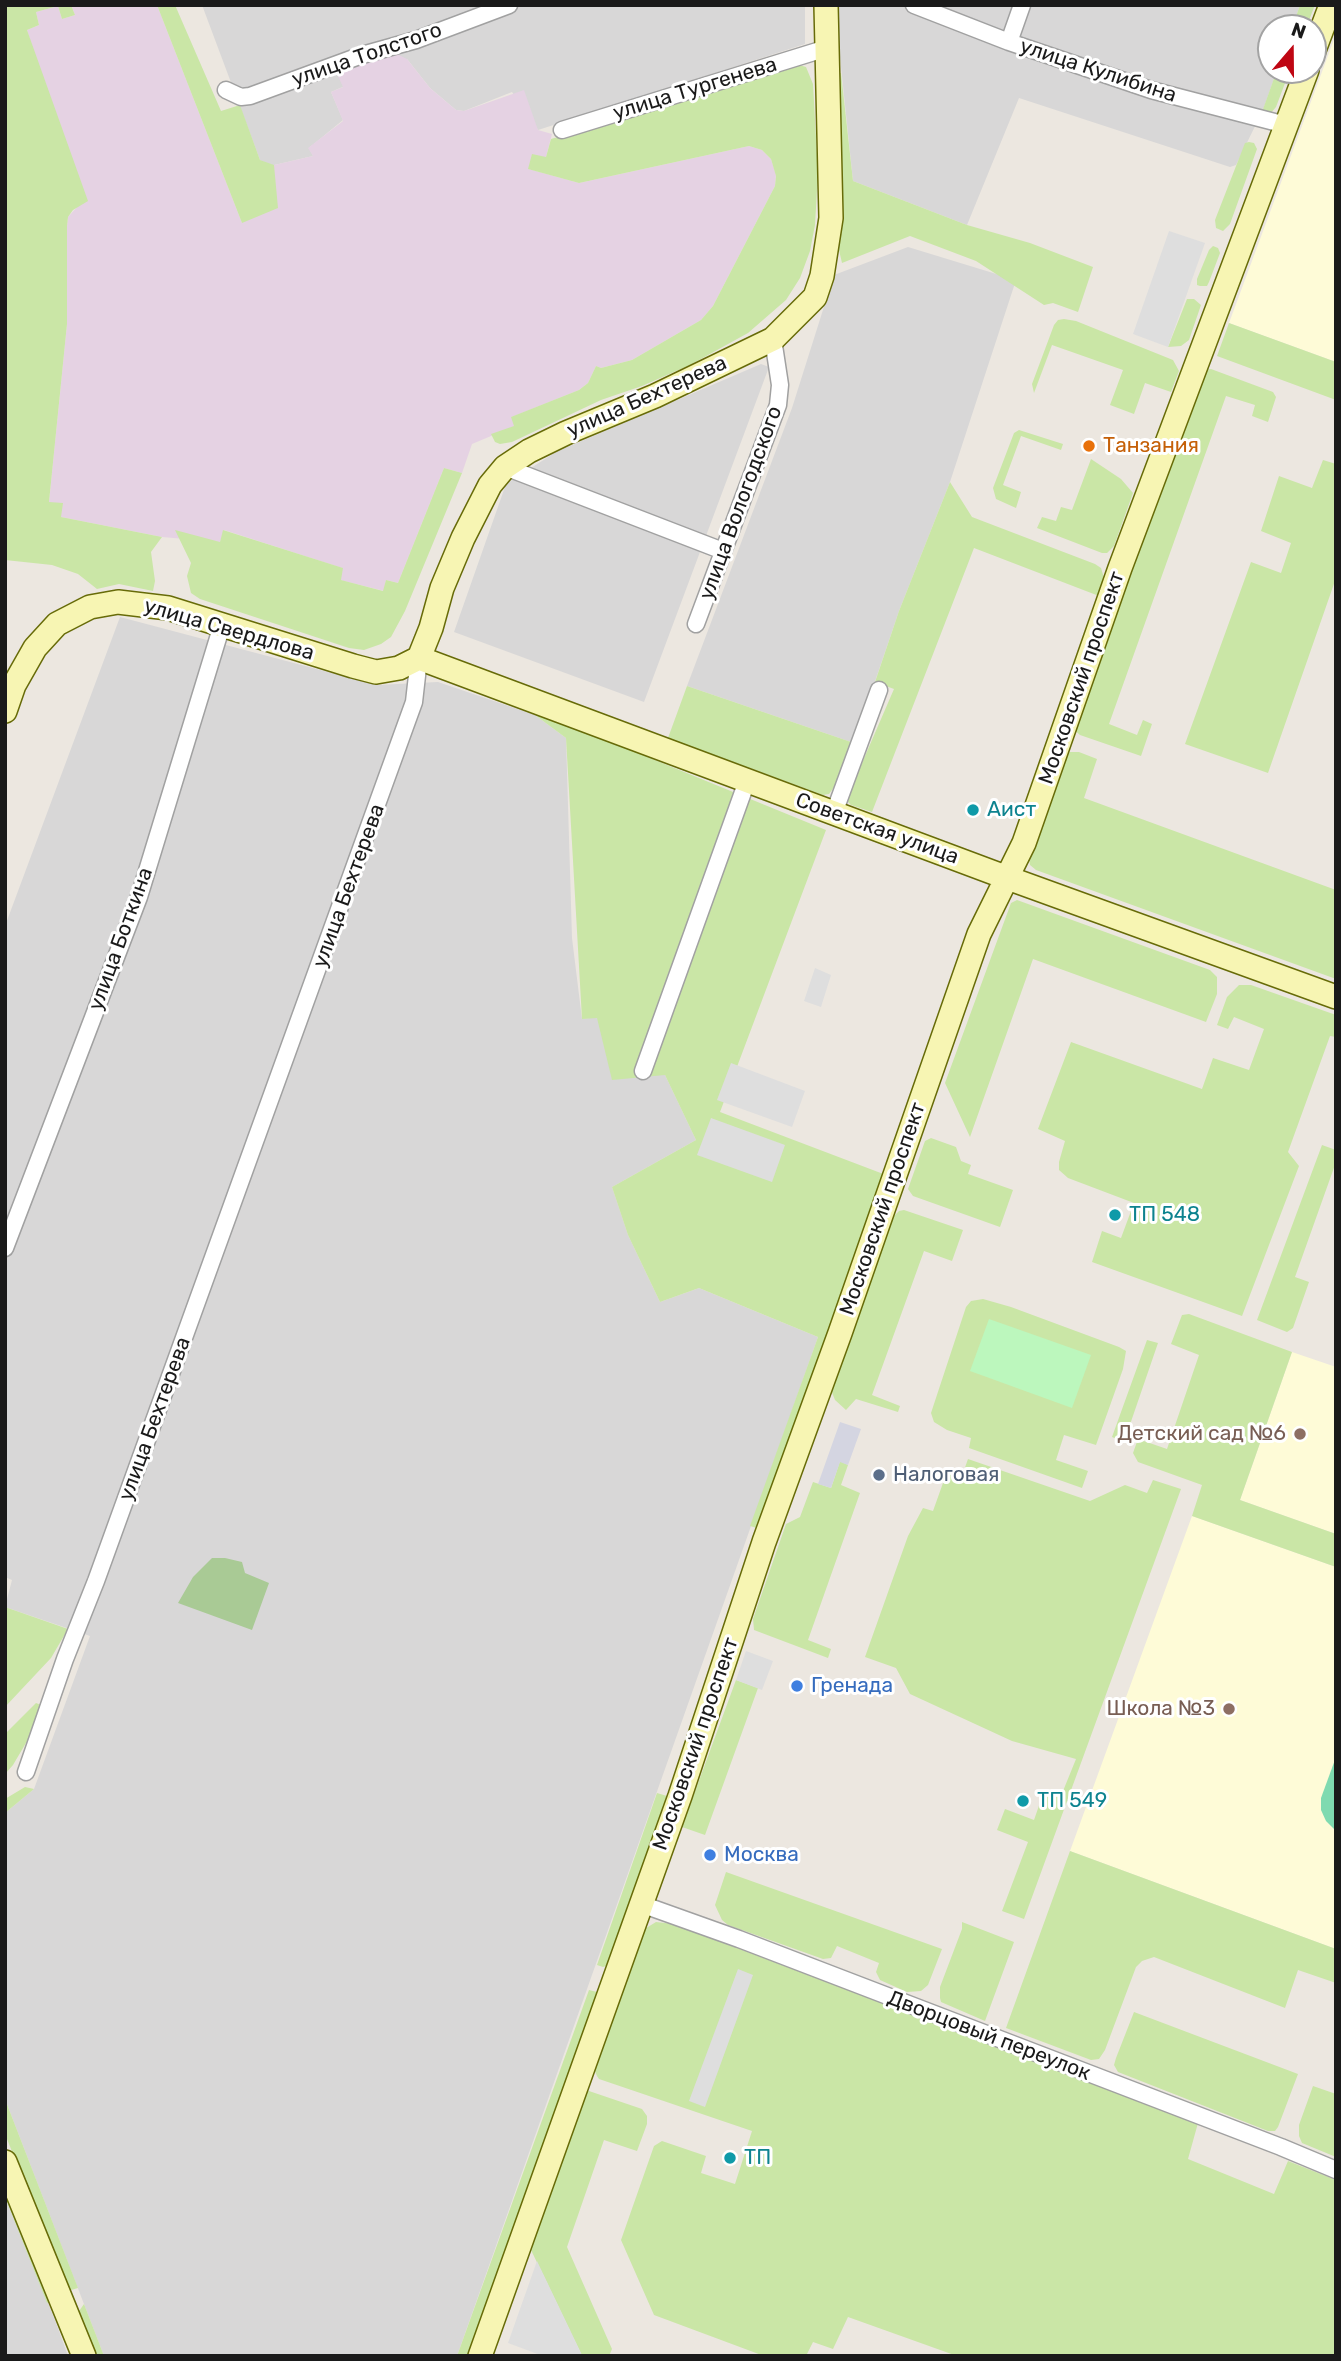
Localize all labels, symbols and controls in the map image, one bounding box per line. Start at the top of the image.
north arrow [1257,14,1327,84]
street label: улица Толстого [289,18,445,92]
text: N [1288,18,1309,44]
street label: улица Кулибина [1017,34,1179,108]
street label: улица Тургенева [610,52,780,126]
street label: улица Бехтерева [563,350,731,444]
street label: улица Вологодского [694,403,788,603]
place label: Танзания [1103,433,1199,459]
marker: Танзания [1081,438,1097,454]
street label: Московский проспект [1034,568,1130,788]
street label: улица Свердлова [141,594,317,666]
street label: Советская улица [792,788,962,870]
place label: Аист [987,797,1036,823]
street label: улица Бехтерева [308,801,390,971]
marker: Аист [965,802,981,818]
street label: улица Боткина [83,864,159,1014]
street label: Московский проспект [835,1099,931,1319]
place label: ТП 548 [1129,1202,1200,1228]
marker: ТП 548 [1107,1207,1123,1223]
street label: улица Бехтерева [114,1334,196,1504]
place label: Детский сад №6 [1117,1421,1286,1447]
marker: Детский сад №6 [1292,1426,1308,1442]
place label: Налоговая [893,1462,999,1488]
marker: Налоговая [871,1467,887,1483]
street label: Московский проспект [648,1634,744,1854]
place label: Гренада [811,1673,893,1699]
marker: Гренада [789,1678,805,1694]
place label: Школа №3 [1106,1696,1215,1722]
marker: Школа №3 [1221,1701,1237,1717]
place label: ТП 549 [1037,1788,1107,1814]
marker: ТП 549 [1015,1793,1031,1809]
place label: Москва [724,1842,799,1868]
marker: Москва [702,1847,718,1863]
street label: Дворцовый переулок [884,1986,1094,2086]
place label: ТП [744,2145,771,2171]
marker: ТП [722,2150,738,2166]

